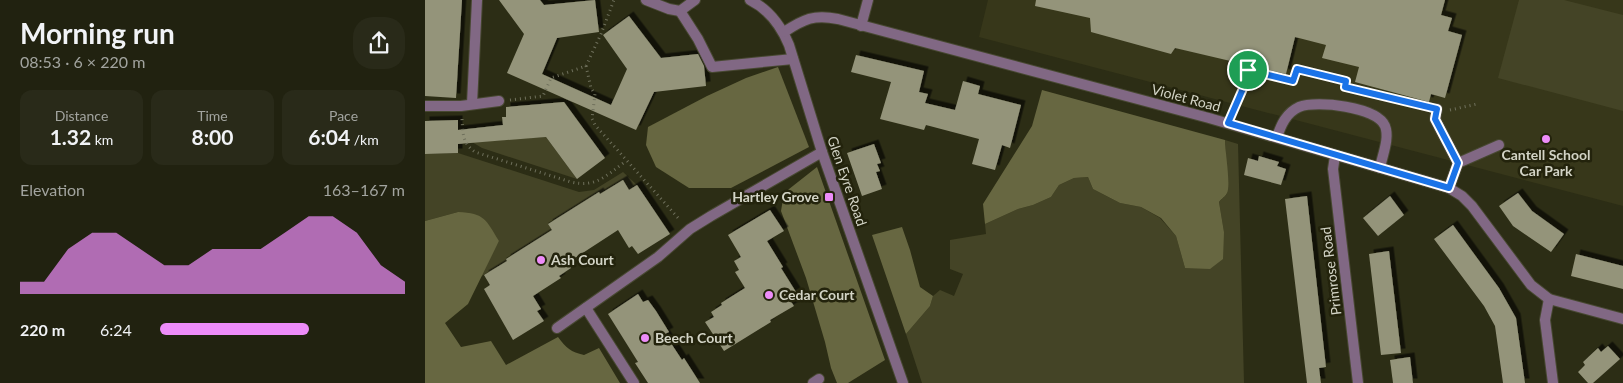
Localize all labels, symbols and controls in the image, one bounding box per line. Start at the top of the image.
text: Morning run [20,16,175,50]
button: share [353,17,405,69]
pin [1227,49,1269,91]
text: 08:53 · 6 × 220 m [20,52,145,71]
icon: arrive [1234,56,1262,84]
street label: Violet Road [1150,80,1223,115]
text: Distance [55,107,108,124]
text: Time [197,107,228,124]
text: Pace [329,107,358,124]
text: 1.32 [50,124,91,149]
text: 8:00 [192,124,233,149]
text: 6:04 [308,124,350,149]
text: km [91,131,113,148]
text: /km [350,131,379,148]
marker: Cantell School Car Park [1540,133,1552,145]
street label: Glen Eyre Road [824,134,871,228]
place label: Cantell School Car Park [1501,146,1591,179]
text: Elevation [20,180,85,199]
text: 163–167 m [323,180,405,199]
place label: Hartley Grove [732,188,820,205]
marker: Hartley Grove [823,191,835,203]
street label: Primrose Road [1317,226,1344,316]
place label: Ash Court [550,251,614,268]
marker: Ash Court [535,254,547,266]
place label: Cedar Court [779,286,855,303]
marker: Cedar Court [763,289,775,301]
text: 220 m [20,320,65,339]
text: 6:24 [100,320,132,339]
place label: Beech Court [655,329,733,346]
marker: Beech Court [639,332,651,344]

